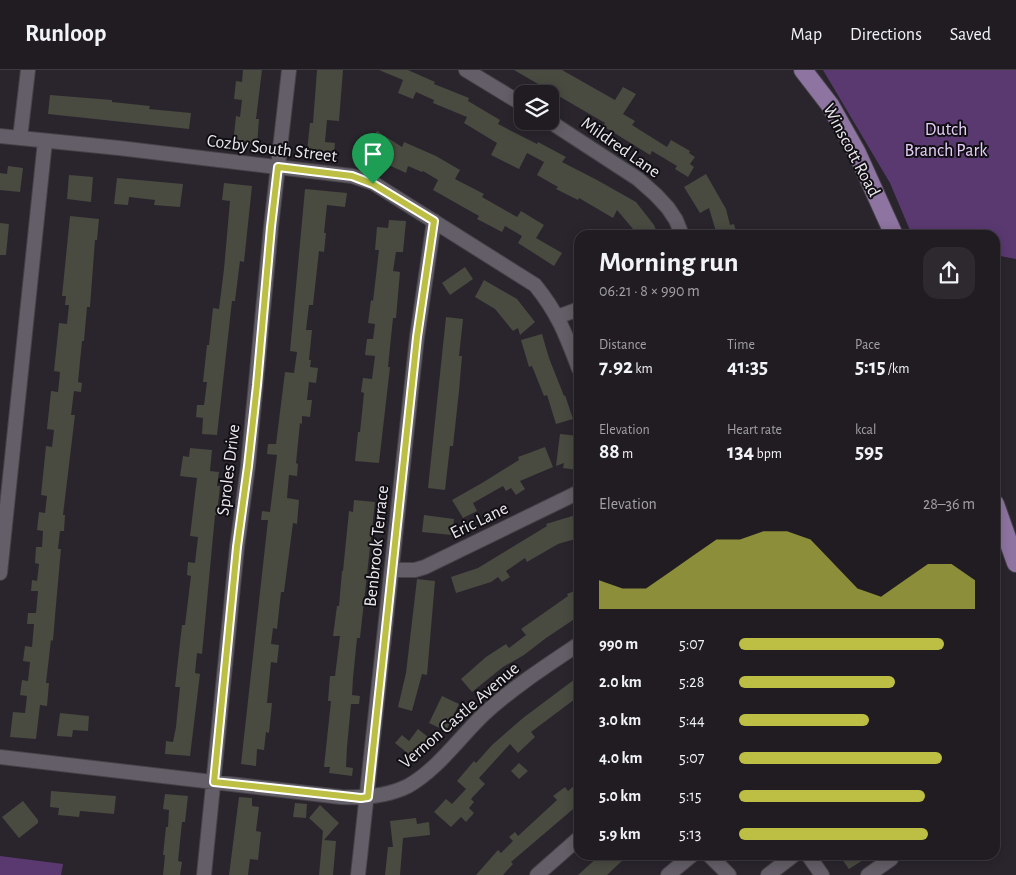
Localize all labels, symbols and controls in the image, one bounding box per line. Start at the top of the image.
text: Runloop [25,22,106,46]
text: Map [791,26,822,44]
text: Directions [850,26,922,44]
text: Saved [950,26,991,44]
map controls [514,85,559,130]
button: layers [514,85,559,130]
street label: Winscott Road [819,101,883,200]
street label: Mildred Lane [578,114,663,182]
park label: Dutch Branch Park [905,121,988,160]
street label: Cozby South Street [206,132,338,166]
pin [352,133,394,184]
icon: arrive [359,140,387,168]
button: share [923,247,975,299]
text: Morning run [599,249,739,277]
text: 06:21 · 8 × 990 m [599,283,700,299]
text: Distance [599,338,646,352]
text: Time [727,338,755,352]
text: Pace [855,338,880,352]
text: 7.92 [599,356,633,377]
text: 41:35 [727,356,768,377]
text: 5:15 [855,356,886,377]
text: km [633,362,653,376]
text: /km [886,362,909,376]
street label: Sproles Drive [214,423,244,517]
text: Elevation [599,423,650,437]
text: Heart rate [727,423,782,437]
text: kcal [855,423,876,437]
text: 88 [599,441,620,462]
text: 134 [727,441,754,462]
text: 595 [855,441,883,462]
text: m [620,447,633,461]
text: bpm [754,447,782,461]
street label: Benbrook Terrace [362,485,392,608]
text: Elevation [599,496,657,512]
text: 28–36 m [923,496,975,512]
street label: Eric Lane [448,499,511,543]
text: 990 m [599,636,638,652]
text: 5:07 [679,636,704,652]
street label: Vernon Castle Avenue [396,659,523,772]
text: 2.0 km [599,674,642,690]
text: 5:28 [679,674,704,690]
text: 3.0 km [599,712,641,728]
text: 5:44 [679,712,705,728]
text: 4.0 km [599,750,642,766]
text: 5:07 [679,750,704,766]
text: 5.0 km [599,788,641,804]
text: 5:15 [679,788,702,804]
text: 5.9 km [599,826,641,842]
text: 5:13 [679,826,701,842]

